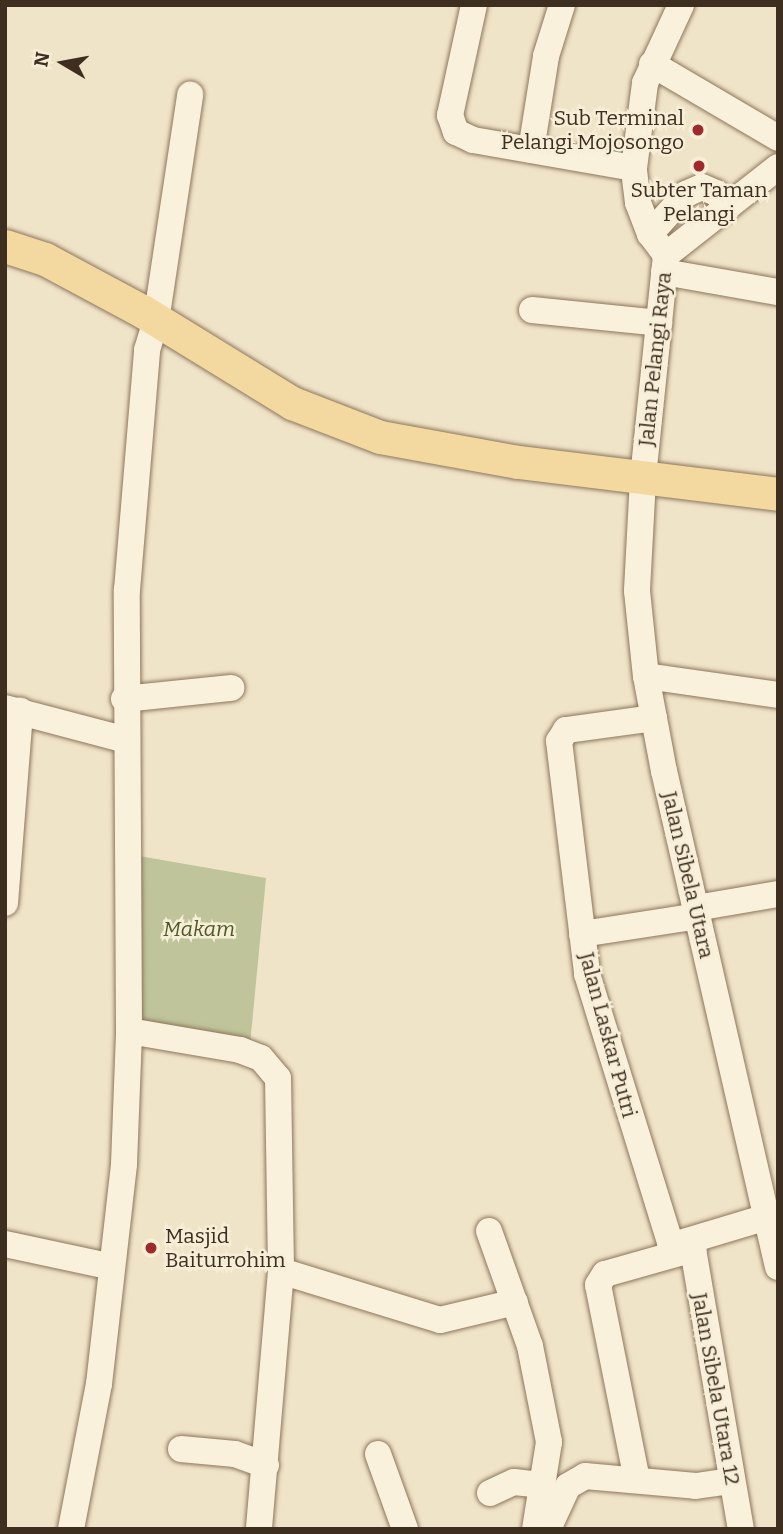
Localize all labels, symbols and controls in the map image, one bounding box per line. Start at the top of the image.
north arrow [28,28,98,98]
text: N [29,50,54,68]
place label: Sub Terminal Pelangi Mojosongo [501,105,684,155]
marker: Sub Terminal Pelangi Mojosongo [690,122,706,138]
marker: Subter Taman Pelangi [691,158,707,174]
place label: Subter Taman Pelangi [630,177,768,227]
street label: Jalan Pelangi Raya [633,270,677,448]
street label: Jalan Sibela Utara [657,789,719,961]
park label: Makam [163,916,235,942]
street label: Jalan Laskar Putri [574,950,642,1120]
place label: Masjid Baiturrohim [165,1223,286,1273]
marker: Masjid Baiturrohim [143,1240,159,1256]
street label: Jalan Sibela Utara 12 [687,1291,745,1487]

